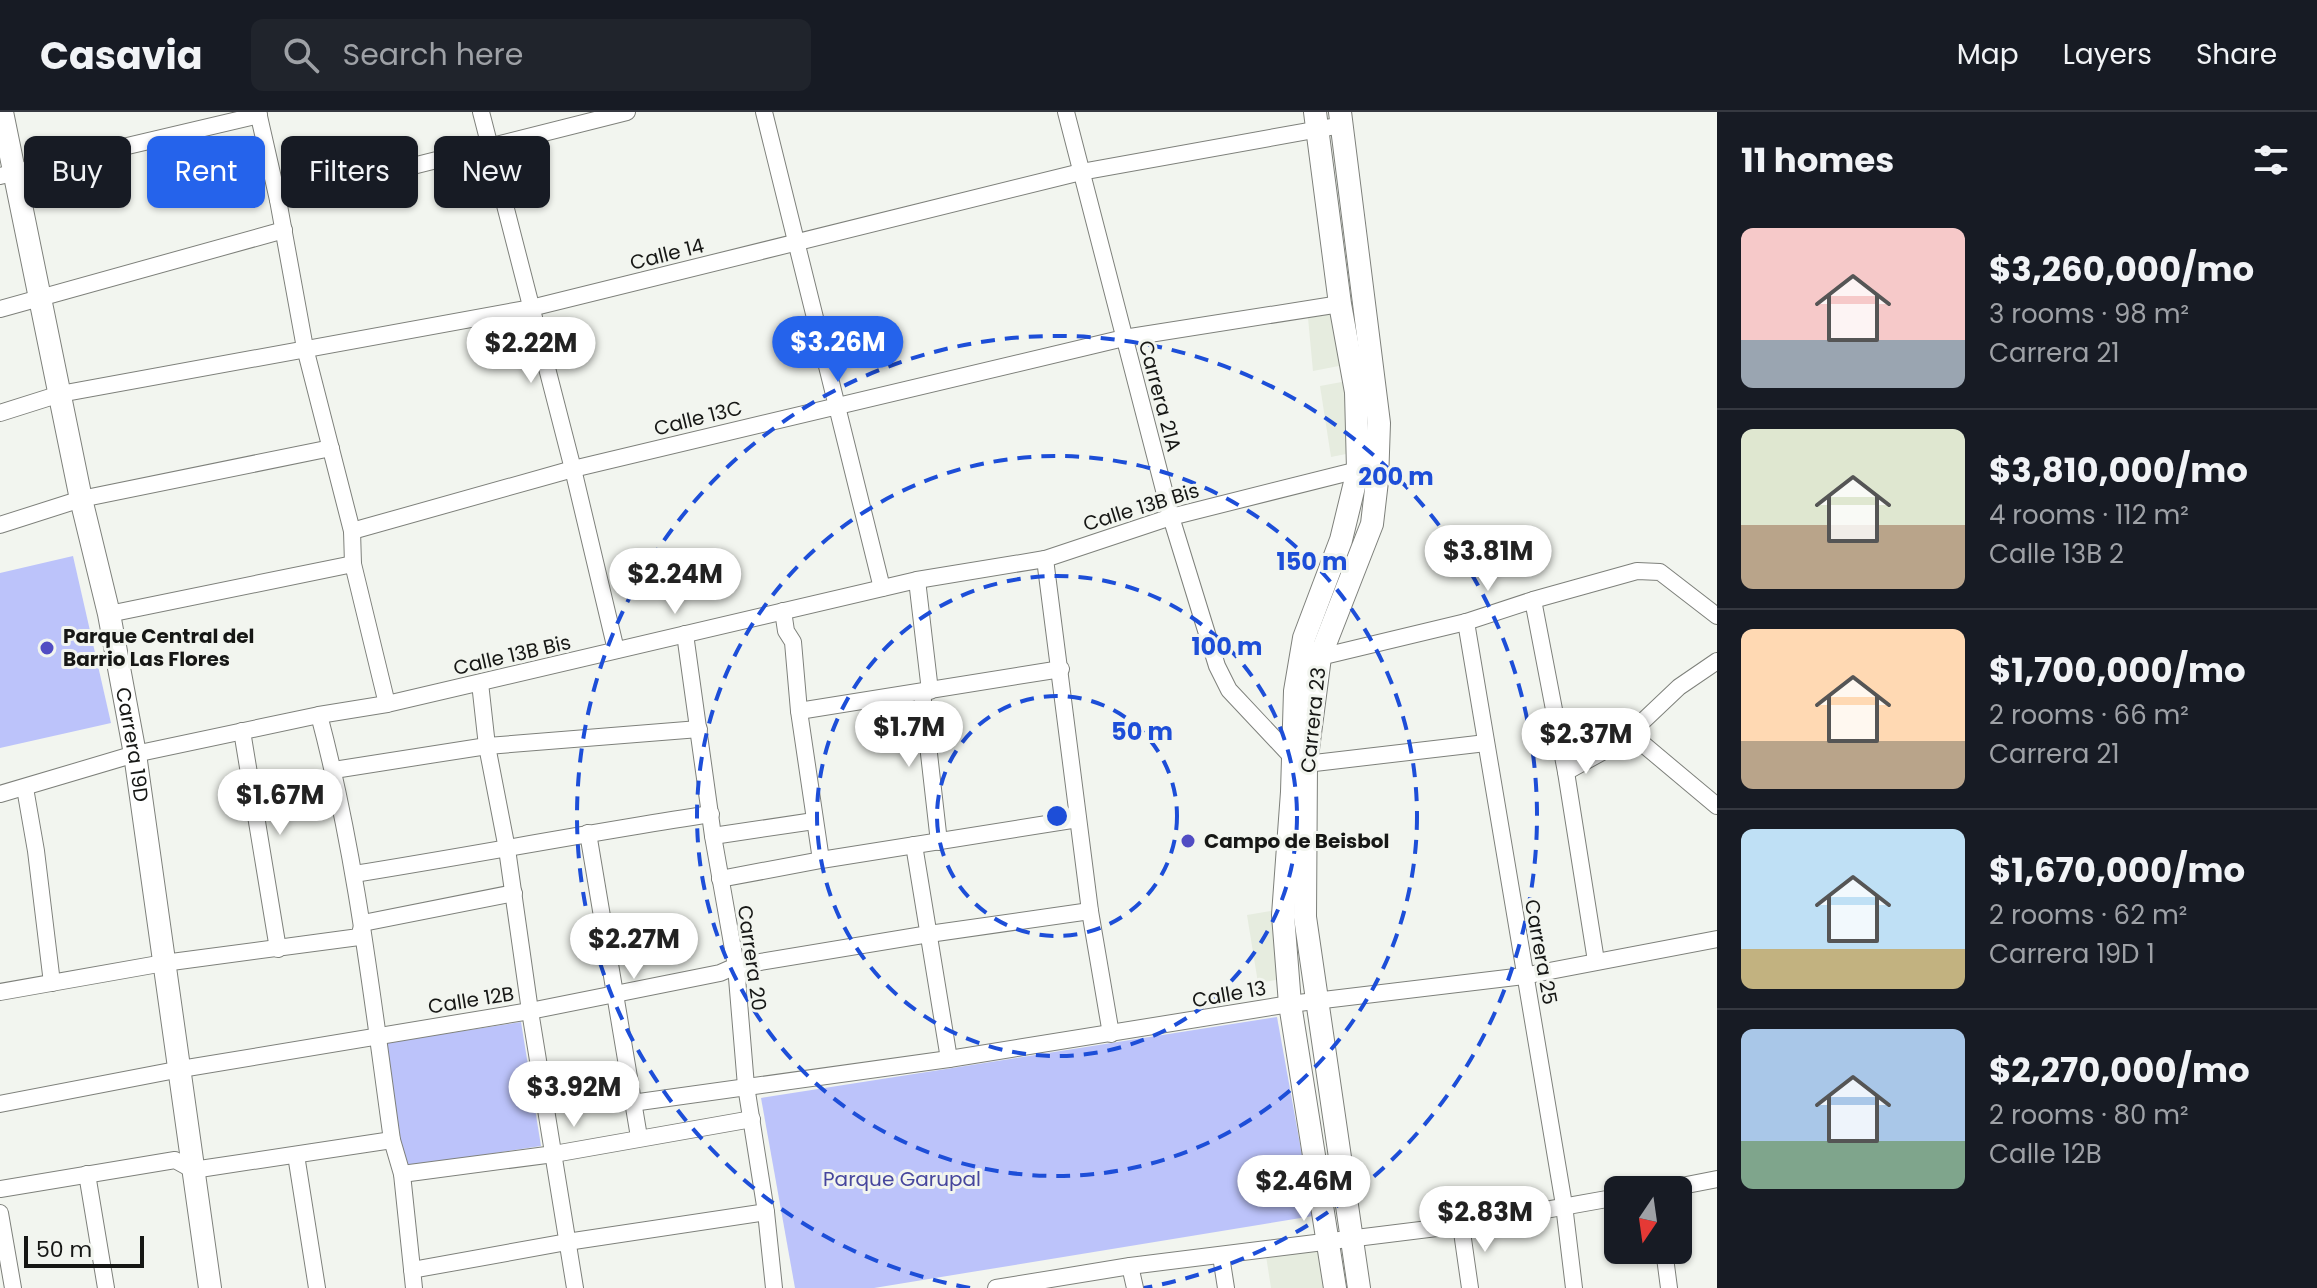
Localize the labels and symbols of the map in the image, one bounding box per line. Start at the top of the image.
street label: Calle 14 [627,231,707,277]
pin: $3.26M [773,316,903,384]
pin: $2.22M [466,317,596,385]
street label: Carrera 21A [1132,337,1188,455]
street label: Calle 13C [651,394,745,442]
text: 200 m [1358,460,1434,493]
street label: Calle 13B Bis [1080,476,1202,538]
pin: $3.81M [1423,525,1553,593]
text: 150 m [1277,545,1347,578]
pin: $2.24M [610,548,740,616]
place label: Parque Central del Barrio Las Flores [63,622,254,673]
street label: Calle 13B Bis [450,628,574,682]
text: 100 m [1192,630,1262,663]
marker: Parque Central del Barrio Las Flores [38,639,56,657]
street label: Carrera 23 [1294,666,1332,774]
street label: Carrera 19D [109,685,156,804]
pin: $1.7M [853,701,965,769]
pin: $2.37M [1521,708,1651,776]
text: 50 m [1111,715,1173,748]
pin: $1.67M [215,769,345,837]
centre of rings [1043,802,1071,830]
place label: Campo de Beisbol [1204,827,1389,855]
marker: Campo de Beisbol [1179,832,1197,850]
street label: Carrera 25 [1518,897,1564,1007]
street label: Carrera 20 [731,903,773,1013]
pin: $2.27M [569,913,699,981]
street label: Calle 13 [1190,974,1268,1014]
street label: Calle 12B [426,979,516,1021]
pin: $3.92M [509,1061,639,1129]
pin: $2.46M [1239,1155,1369,1223]
park label: Parque Garupal [823,1165,981,1193]
north arrow [1604,1176,1692,1264]
pin: $2.83M [1420,1186,1550,1254]
scale bar [24,1232,144,1268]

